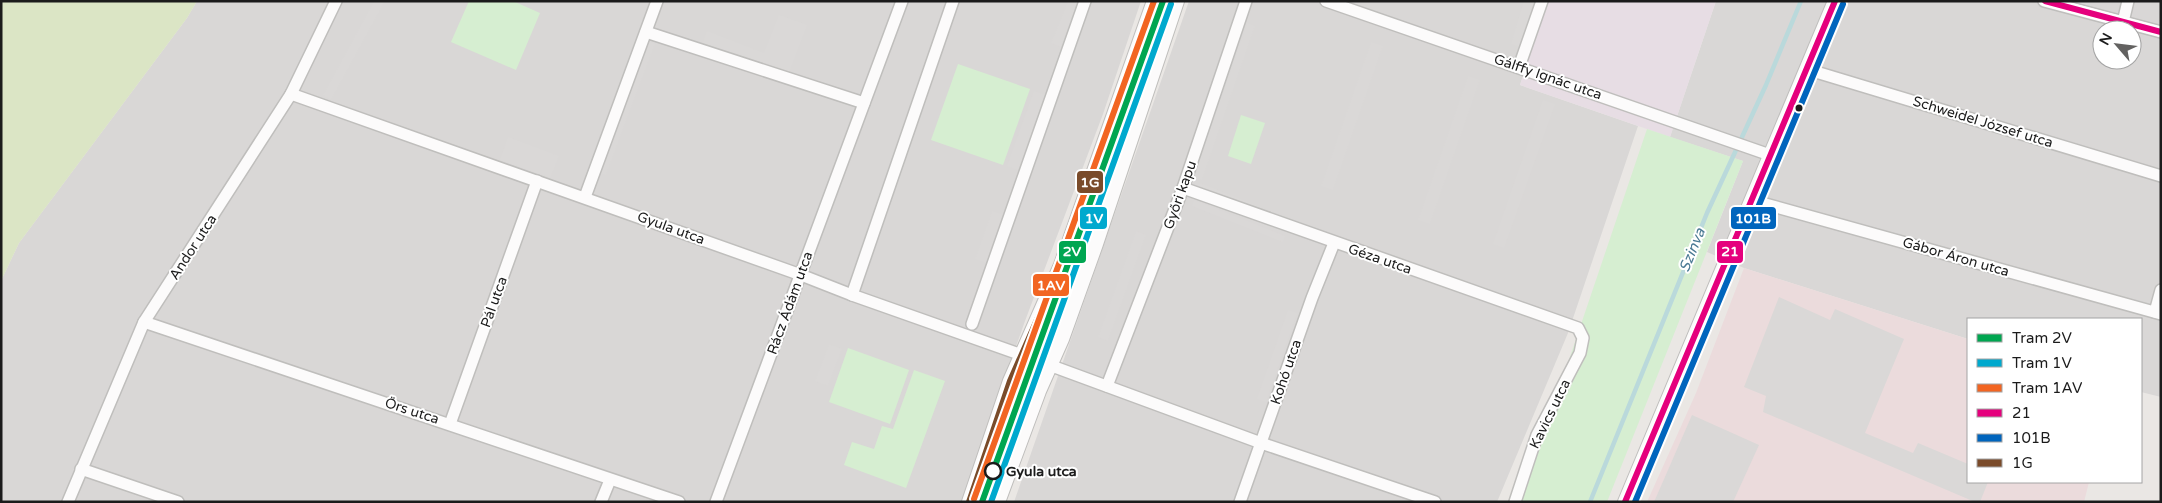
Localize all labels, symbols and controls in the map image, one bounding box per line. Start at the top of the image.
north arrow [2092,20,2142,70]
text: N [2096,30,2116,48]
street label: Gálffy Ignác utca [1492,51,1604,103]
street label: Schweidel József utca [1911,93,2055,151]
unlabelled marker [1794,103,1804,113]
street label: Győri kapu [1160,158,1200,232]
line badge: 1G [1076,170,1104,194]
text: 1G [1080,174,1100,191]
line badge: 1V [1079,206,1108,230]
line badge: 101B [1730,206,1777,230]
street label: Gyula utca [635,208,707,248]
text: 1V [1085,210,1104,227]
text: 101B [1735,210,1771,227]
street label: Andor utca [166,211,220,283]
water label: Szinva [1675,225,1709,275]
street label: Gábor Áron utca [1901,234,2011,280]
line badge: 2V [1058,240,1087,264]
street label: Géza utca [1346,240,1414,278]
line badge: 21 [1716,240,1744,264]
text: 2V [1063,243,1082,260]
text: 21 [1721,243,1739,260]
street label: Rácz Ádám utca [763,249,817,357]
line badge: 1AV [1032,273,1070,297]
street label: Pál utca [477,274,511,330]
text: 1AV [1037,277,1065,294]
legend [1967,318,2142,483]
text: Tram 2V [2012,329,2073,347]
street label: Kohó utca [1267,337,1305,407]
text: Tram 1V [2012,354,2073,372]
street label: Kavics utca [1526,377,1574,451]
text: Tram 1AV [2012,379,2083,397]
street label: Örs utca [383,394,441,428]
text: 21 [2012,404,2031,422]
text: 101B [2012,429,2051,447]
text: 1G [2012,454,2033,472]
marker: Gyula utca [984,462,1002,480]
place label: Gyula utca [1006,463,1077,480]

